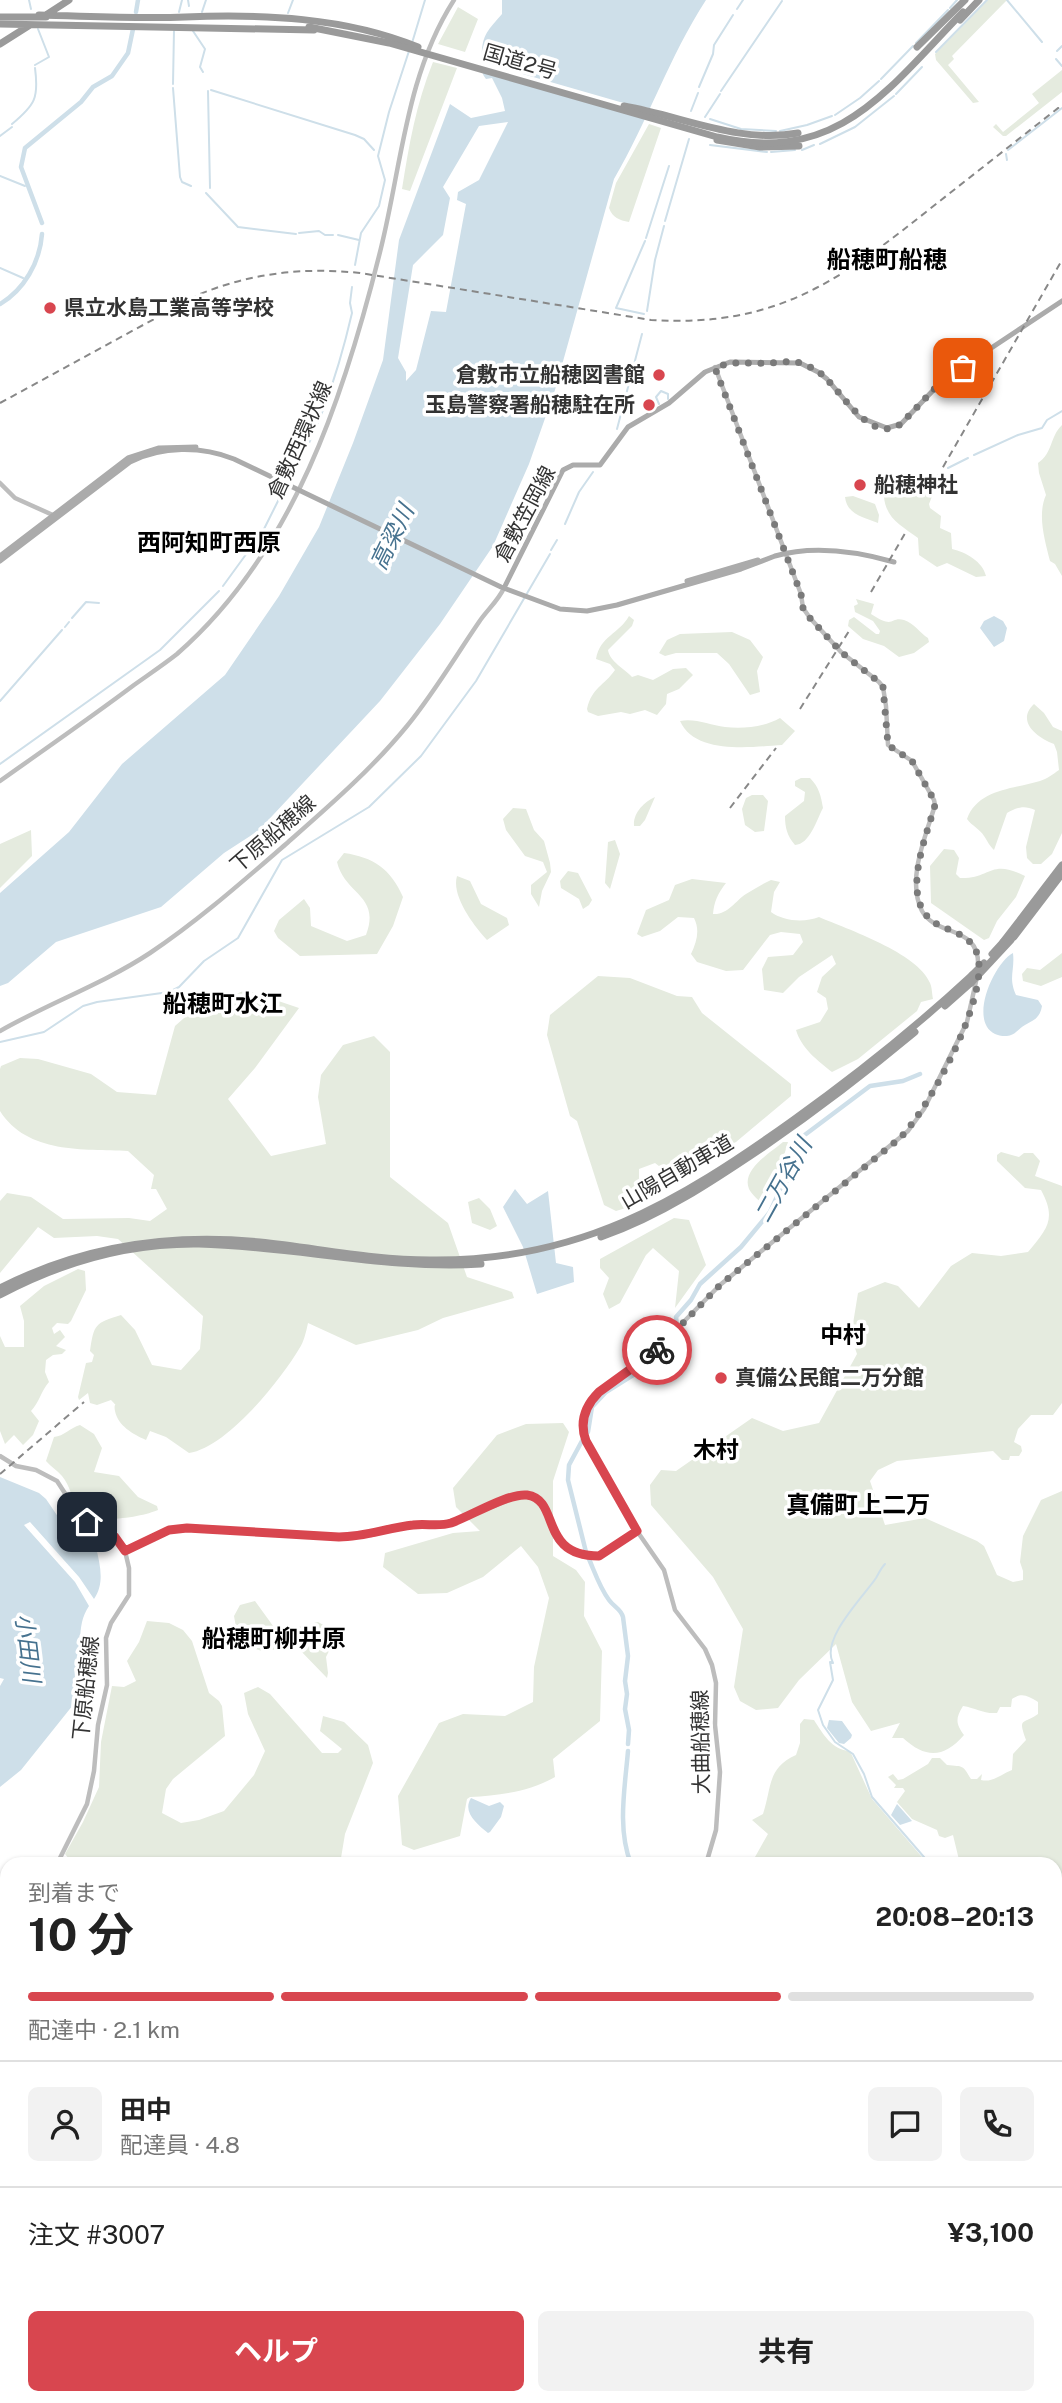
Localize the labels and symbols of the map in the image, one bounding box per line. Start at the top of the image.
street label: 国道2号 [480,39,560,84]
district label: 船穂町船穂 [827,245,947,273]
place label: 県立水島工業高等学校 [64,295,274,320]
marker: 県立水島工業高等学校 [42,300,58,316]
pin [933,338,993,398]
place label: 倉敷市立船穂図書館 [456,362,645,387]
marker: 倉敷市立船穂図書館 [651,367,667,383]
street label: 倉敷西環状線 [262,377,337,502]
place label: 玉島警察署船穂駐在所 [425,392,635,417]
marker: 玉島警察署船穂駐在所 [641,397,657,413]
street label: 倉敷笠岡線 [489,462,560,566]
place label: 船穂神社 [874,472,958,497]
marker: 船穂神社 [852,477,868,493]
water label: 高梁川 [364,497,420,574]
district label: 西阿知町西原 [137,528,281,556]
street label: 下原船穂線 [225,790,320,877]
district label: 船穂町水江 [163,989,283,1017]
street label: 山陽自動車道 [616,1129,738,1214]
water label: 二万谷川 [748,1130,818,1227]
courier [622,1315,692,1385]
district label: 中村 [820,1321,866,1348]
place label: 真備公民館二万分館 [735,1365,924,1390]
marker: 真備公民館二万分館 [713,1370,729,1386]
district label: 木村 [693,1436,739,1463]
district label: 真備町上二万 [786,1490,930,1518]
pin [57,1492,117,1552]
water label: 小田川 [11,1612,46,1687]
district label: 船穂町柳井原 [202,1624,346,1652]
street label: 下原船穂線 [68,1634,103,1741]
street label: 大曲船穂線 [687,1689,714,1795]

